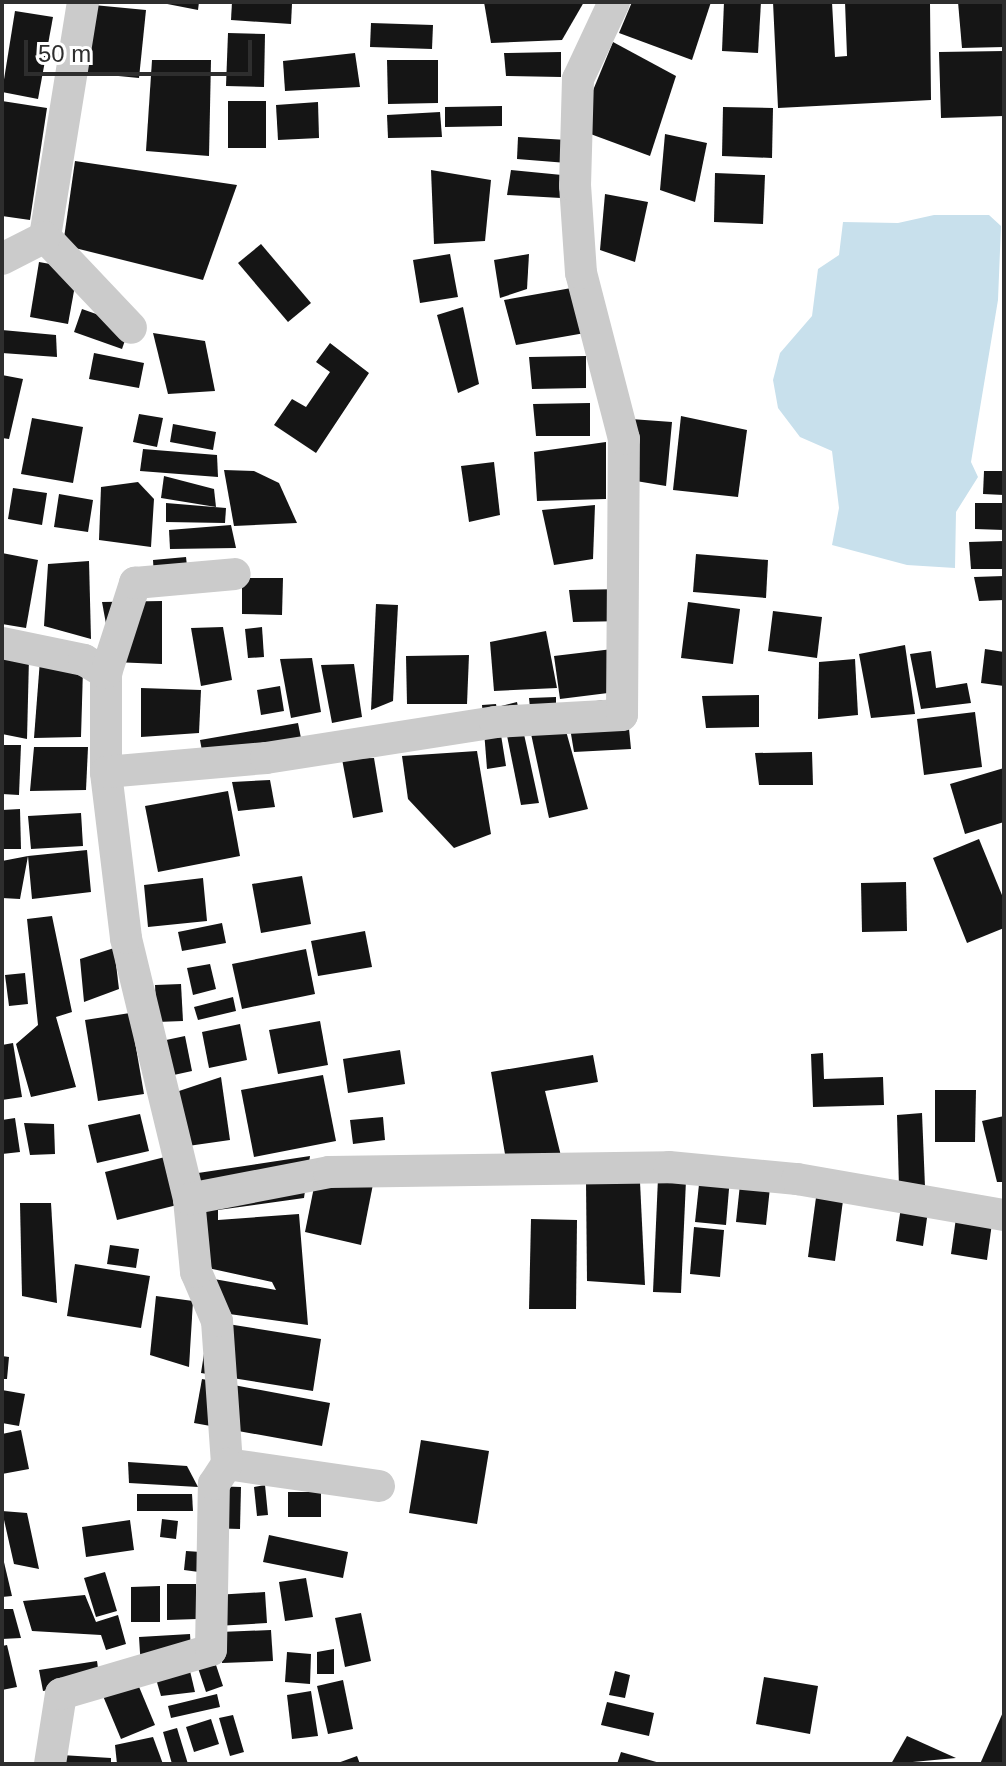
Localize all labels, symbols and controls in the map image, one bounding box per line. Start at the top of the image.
scale bar [28,24,256,74]
text: 50 m [38,40,91,67]

